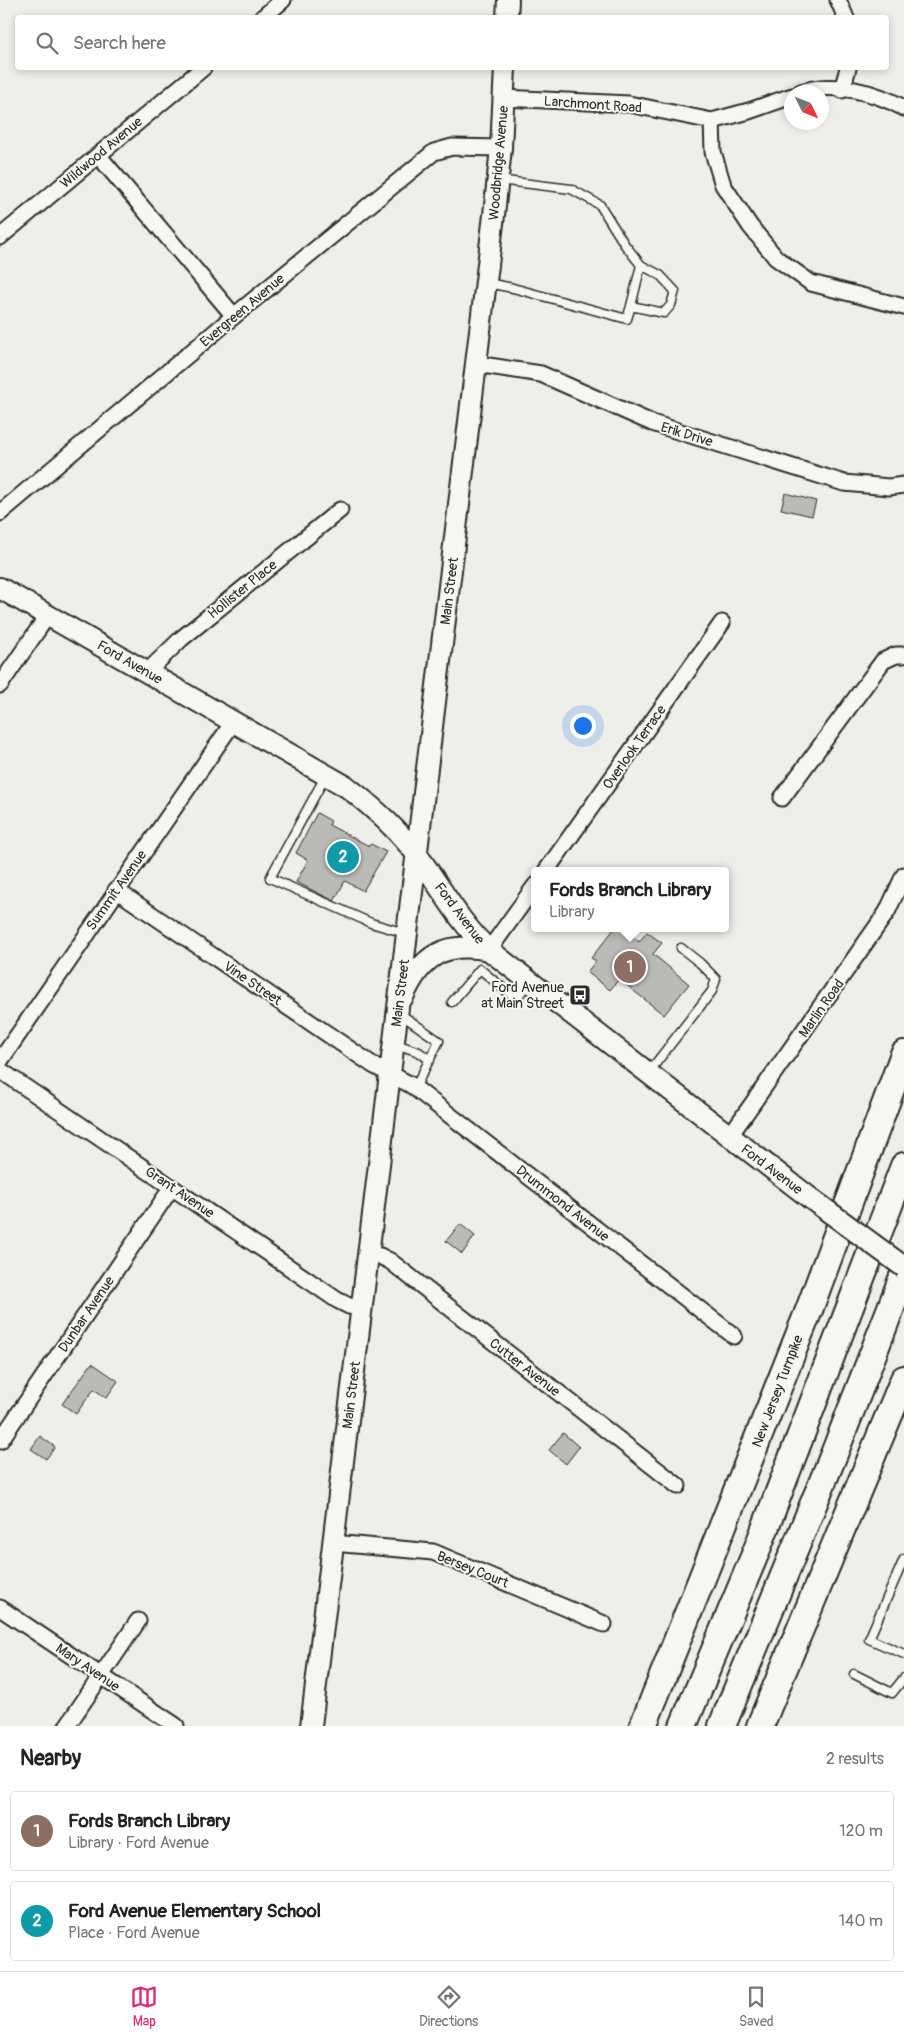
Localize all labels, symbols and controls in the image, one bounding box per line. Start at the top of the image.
search box [15,15,889,70]
icon: search [33,29,61,57]
text: Search here [73,31,166,55]
north arrow [784,85,829,130]
street label: Larchmont Road [543,93,643,116]
street label: Woodbridge Avenue [485,105,512,221]
street label: Wildwood Avenue [57,113,146,192]
street label: Evergreen Avenue [197,270,288,351]
street label: Erik Drive [659,419,715,450]
street label: Hollister Place [204,556,280,622]
street label: Main Street [437,556,462,626]
street label: Ford Avenue [94,637,166,688]
street label: Overlook Terrace [599,702,670,793]
your location [570,713,596,739]
pin: 2 [327,838,359,876]
street label: Summit Avenue [83,847,150,934]
popup [531,867,729,932]
text: Fords Branch Library [549,878,711,902]
street label: Ford Avenue [431,879,488,948]
text: Library [549,902,594,922]
pin: 1 [614,948,646,986]
street label: Vine Street [220,958,285,1009]
street label: Main Street [388,958,413,1028]
street label: Marlin Road [795,976,848,1041]
place label: Ford Avenue at Main Street [481,979,564,1012]
bus stop icon: Ford Avenue at Main Street [568,983,592,1007]
street label: Ford Avenue [737,1141,806,1198]
street label: Drummond Avenue [513,1162,613,1245]
street label: Grant Avenue [142,1163,218,1222]
street label: Dunbar Avenue [55,1273,118,1355]
street label: New Jersey Turnpike [748,1333,807,1450]
street label: Cutter Avenue [486,1335,563,1400]
street label: Main Street [339,1360,364,1430]
street label: Bersey Court [434,1547,511,1592]
street label: Mary Avenue [52,1640,123,1695]
text: Nearby [20,1745,81,1772]
text: 2 results [826,1749,884,1769]
text: Fords Branch Library [68,1809,230,1833]
text: 1 [34,1821,40,1841]
text: 120 m [839,1821,883,1841]
text: Library · Ford Avenue [68,1833,209,1853]
text: Ford Avenue Elementary School [68,1899,321,1923]
text: 2 [33,1911,41,1931]
text: 140 m [839,1911,883,1931]
text: Place · Ford Avenue [68,1923,200,1943]
tab: Map [130,1983,158,2030]
tab: Directions [419,1983,478,2030]
tab: Saved [739,1983,774,2030]

